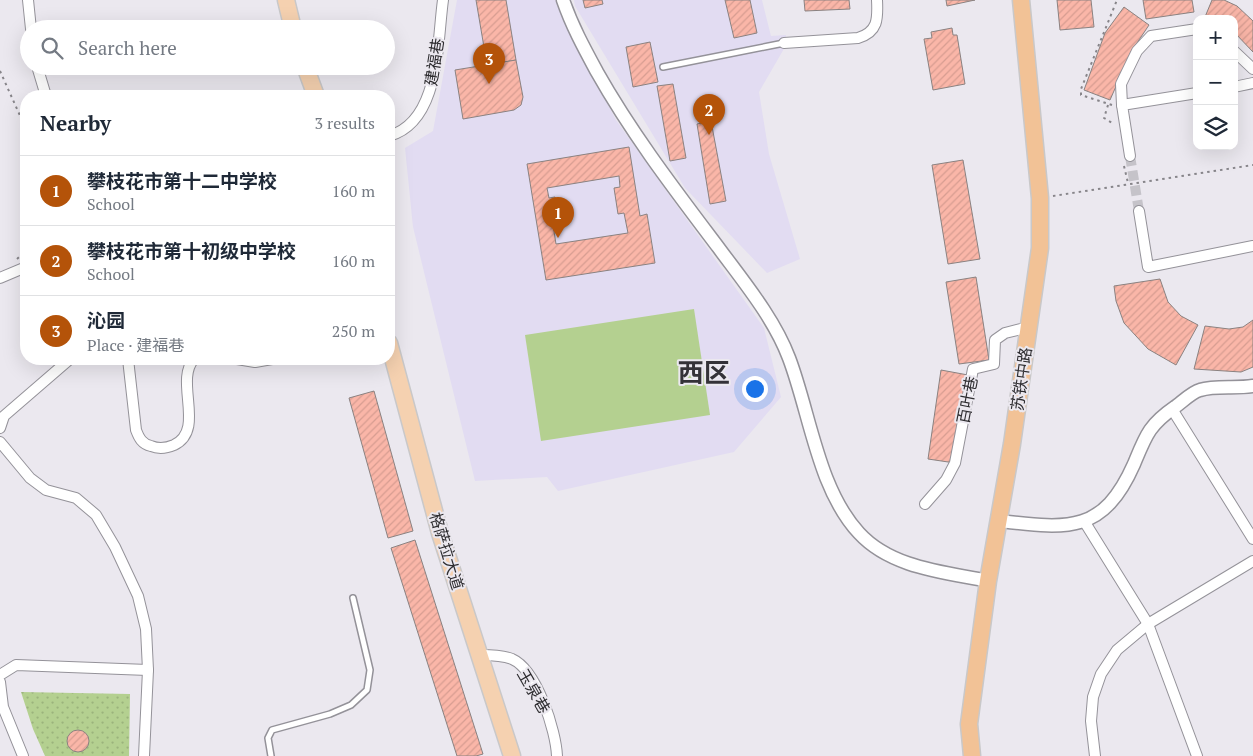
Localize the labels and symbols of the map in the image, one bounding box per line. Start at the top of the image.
street label: 建福巷 [419,37,449,87]
pin: 3 [473,43,505,84]
pin: 2 [693,94,725,135]
pin: 1 [542,197,574,238]
street label: 苏铁中路 [1006,346,1036,412]
district label: 西区 [678,355,730,389]
street label: 百叶巷 [952,374,982,426]
your location [742,376,768,402]
street label: 格萨拉大道 [425,510,469,592]
street label: 玉泉巷 [512,665,556,717]

